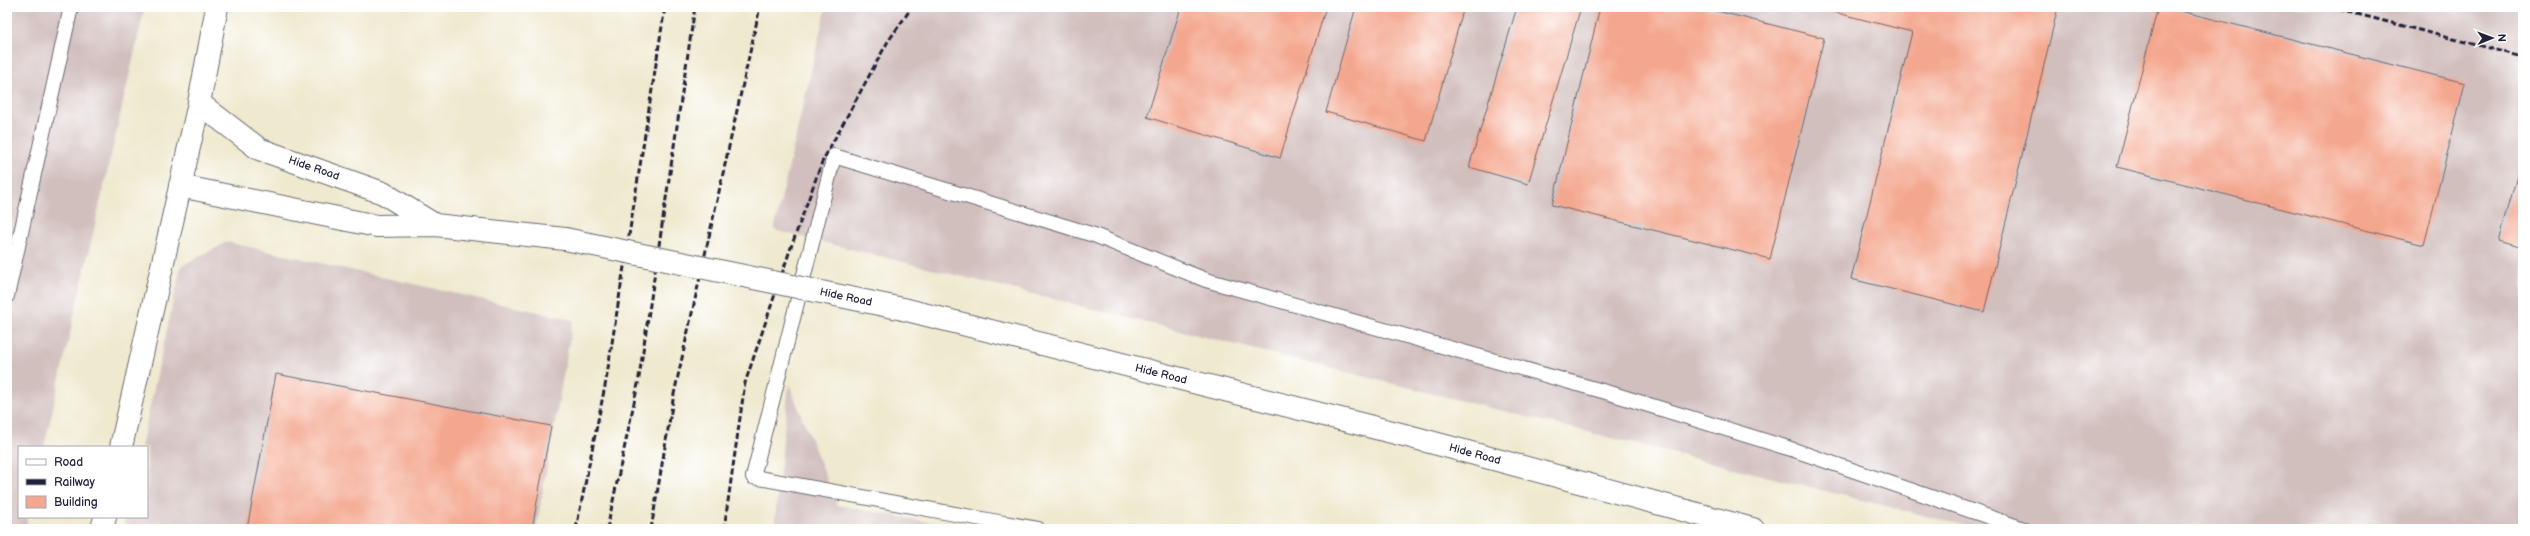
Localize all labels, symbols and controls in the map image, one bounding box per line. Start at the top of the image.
north arrow [2472,18,2512,58]
text: N [2495,34,2508,42]
street label: Hide Road [287,153,341,183]
street label: Hide Road [819,285,873,309]
street label: Hide Road [1134,361,1188,387]
street label: Hide Road [1448,441,1502,467]
legend [18,446,148,518]
text: Road [54,455,83,470]
text: Railway [54,475,96,490]
text: Building [54,495,98,510]

